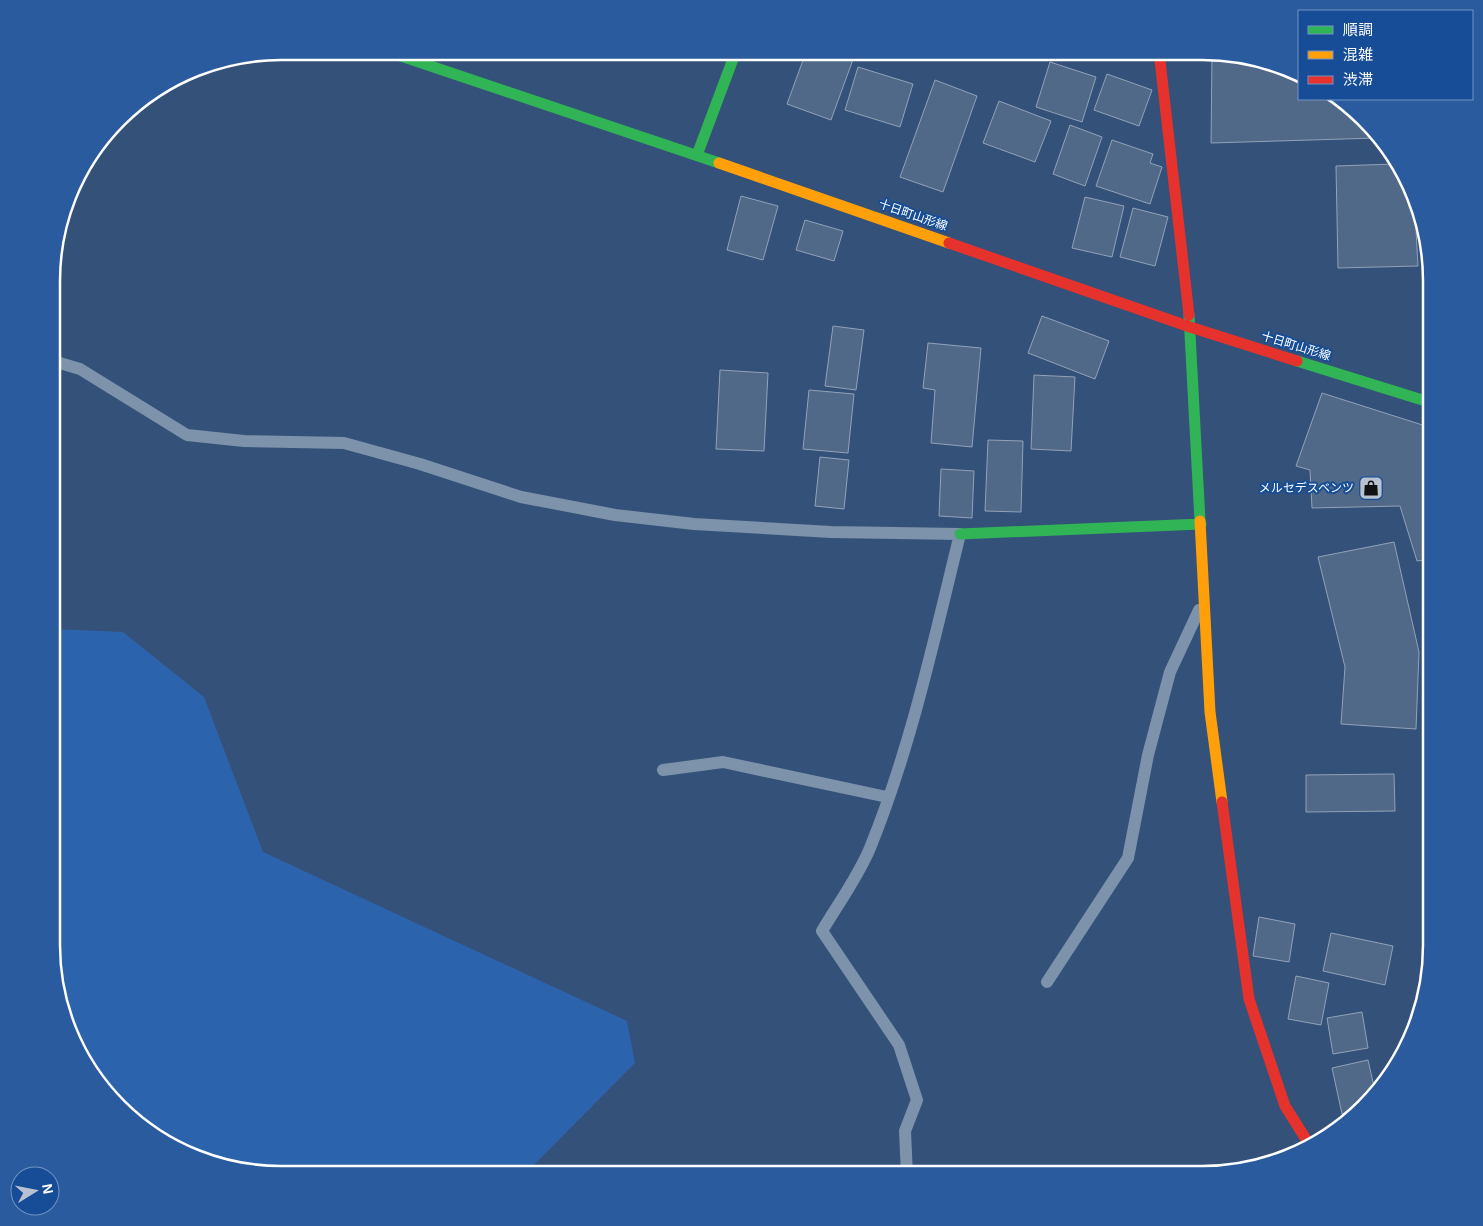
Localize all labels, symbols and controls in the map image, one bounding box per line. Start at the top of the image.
legend [1298,10,1473,100]
text: 順調 [1343,21,1373,38]
text: 混雑 [1343,46,1373,63]
text: 渋滞 [1343,71,1373,88]
street label: 十日町山形線 [877,197,949,233]
street label: 十日町山形線 [1260,329,1332,363]
shop icon: メルセデスベンツ [1358,475,1384,501]
place label: メルセデスベンツ [1259,481,1354,495]
north arrow [10,1166,60,1216]
text: N [39,1182,57,1195]

